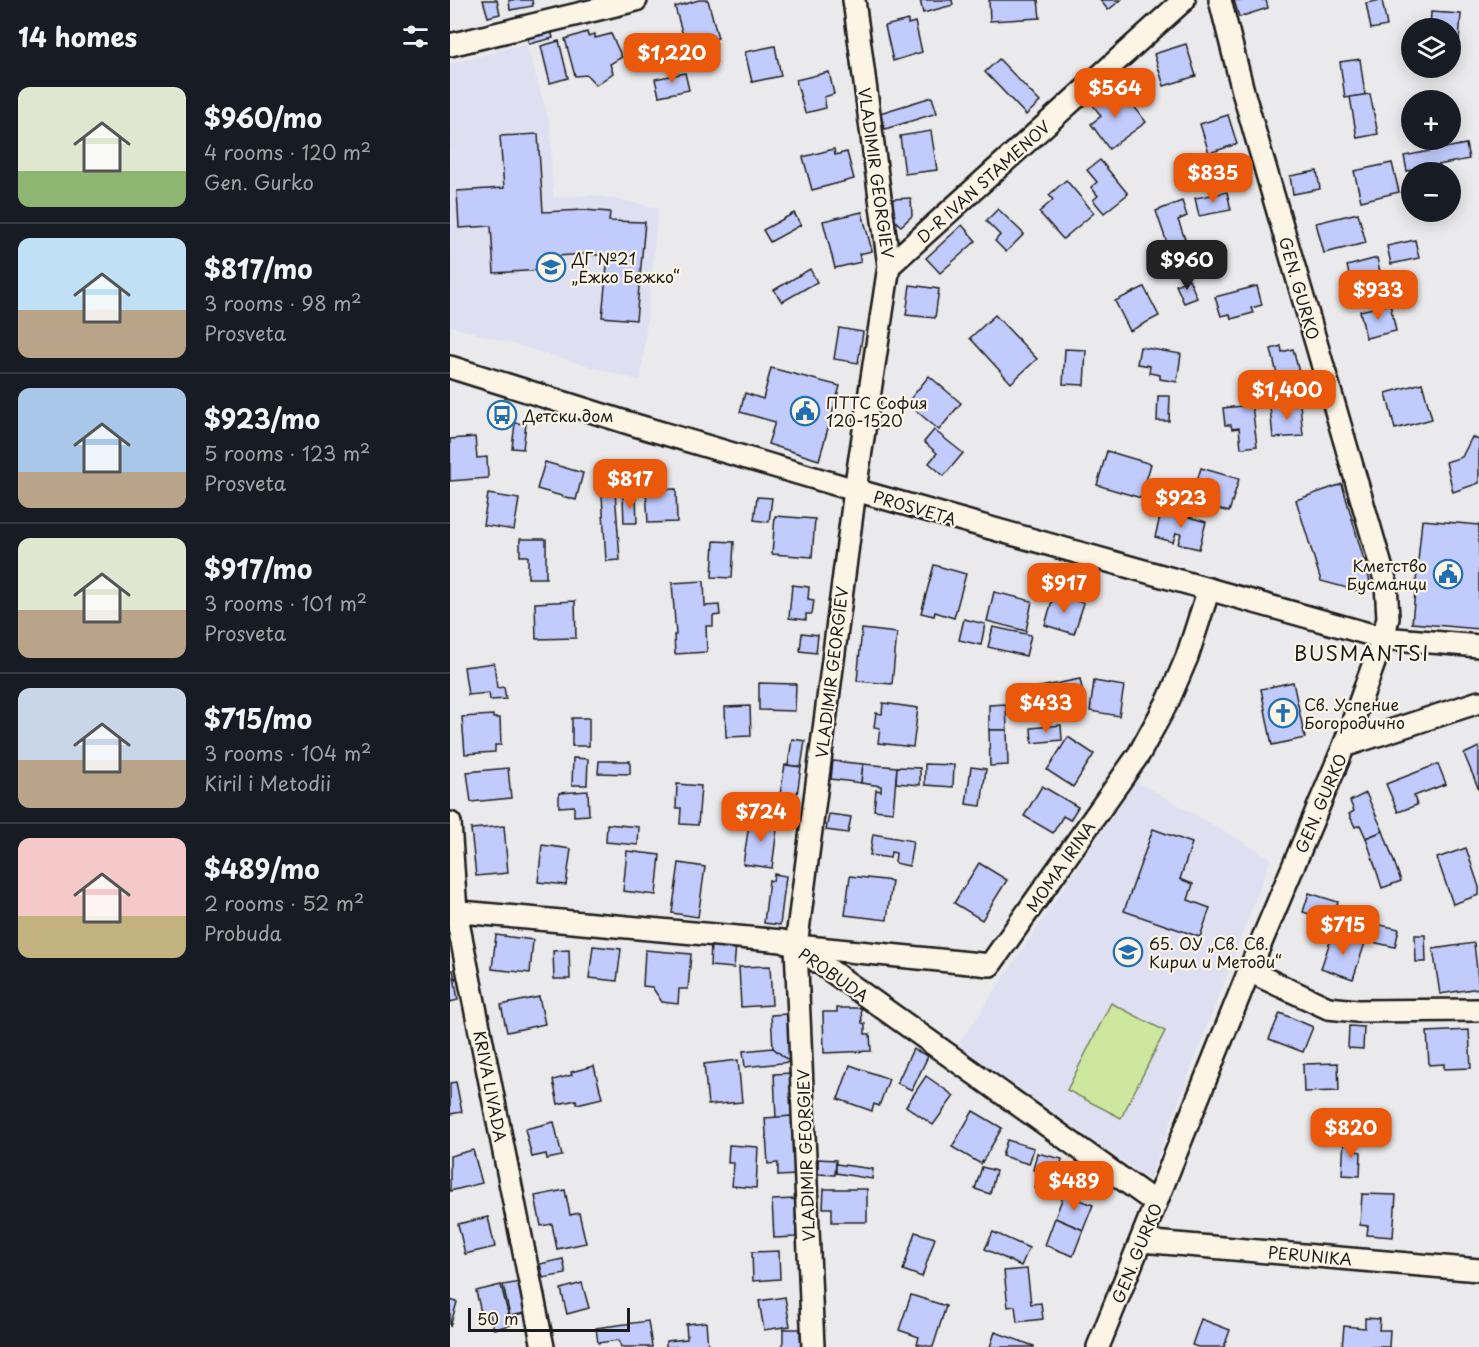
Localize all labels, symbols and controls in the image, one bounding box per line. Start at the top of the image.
text: 14 homes [18,17,137,56]
map controls [1401,18,1461,222]
button: layers [1401,18,1461,78]
icon: filters [399,20,432,53]
pin: $1,220 [623,33,721,84]
text: $1,220 [638,37,706,67]
pin: $564 [1079,68,1151,119]
text: $564 [1088,72,1142,102]
street label: VLADIMIR GEORGIEV [853,86,901,261]
button: + [1401,90,1461,150]
text: $960/mo [204,98,322,137]
icon: home [66,111,138,183]
street label: D-R IVAN STAMENOV [911,114,1055,248]
text: 4 rooms · 120 m² [204,137,371,167]
pin: $835 [1177,153,1249,204]
text: $835 [1188,157,1238,187]
button: − [1401,162,1461,222]
text: Gen. Gurko [204,167,314,197]
street label: GEN. GURKO [1274,234,1326,342]
pin: $960 [1151,240,1223,291]
text: $960 [1160,244,1214,274]
place label: ДГ №21 „Ежко Бежко“ [571,246,680,288]
text: $817/mo [204,249,313,288]
school or university icon: ДГ №21 „Ежко Бежко“ [535,251,567,283]
icon: home [66,262,138,334]
pin: $933 [1342,270,1414,321]
text: $933 [1353,274,1403,304]
text: 3 rooms · 98 m² [204,288,362,318]
text: Prosveta [204,318,286,348]
pin: $1,400 [1238,370,1336,421]
text: $1,400 [1252,374,1322,404]
place label: ПТТС София 120-1520 [826,390,928,432]
public building icon: ПТТС София 120-1520 [789,395,821,427]
text: $923/mo [204,399,320,438]
bus stop icon: Детски дом [486,399,518,431]
place label: Детски дом [522,403,613,427]
icon: home [66,412,138,484]
text: 5 rooms · 123 m² [204,438,370,468]
pin: $817 [594,459,666,510]
text: $817 [607,463,653,493]
text: Prosveta [204,468,286,498]
pin: $923 [1145,478,1217,529]
text: $923 [1155,482,1207,512]
street label: PROSVETA [871,484,959,530]
text: $917/mo [204,549,312,588]
place label: Кметство Бусманци [1347,553,1427,595]
public building icon: Кметство Бусманци [1432,558,1464,590]
icon: home [66,562,138,634]
pin: $917 [1028,563,1100,614]
text: $917 [1041,567,1087,597]
street label: VLADIMIR GEORGIEV [809,584,853,759]
text: 3 rooms · 101 m² [204,588,367,618]
text: Prosveta [204,618,286,648]
district label: BUSMANTSI [1294,638,1430,668]
pin: $433 [1010,683,1082,734]
text: $433 [1020,687,1072,717]
place label: Св. Успение Богородично [1304,692,1405,734]
church icon: Св. Успение Богородично [1267,697,1299,729]
text: $715/mo [204,699,312,738]
icon: home [66,712,138,784]
text: 3 rooms · 104 m² [204,738,371,768]
street label: GEN. GURKO [1288,749,1352,857]
text: Kiril i Metodii [204,768,331,798]
pin: $724 [725,792,797,843]
text: $724 [735,796,787,826]
street label: MOMA IRINA [1020,816,1100,916]
text: $489/mo [204,849,320,888]
icon: home [66,862,138,934]
text: 2 rooms · 52 m² [204,888,364,918]
pin: $715 [1307,905,1379,956]
text: $715 [1320,909,1366,939]
text: Probuda [204,918,282,948]
place label: 65. ОУ „Св. Св. Кирил и Методи“ [1149,931,1282,973]
school or university icon: 65. ОУ „Св. Св. Кирил и Методи“ [1112,936,1144,968]
street label: PROBUDA [794,941,874,1007]
street label: KRIVA LIVADA [468,1028,514,1144]
street label: VLADIMIR GEORGIEV [790,1068,820,1242]
pin: $820 [1315,1108,1387,1159]
text: $820 [1325,1112,1377,1142]
pin: $489 [1038,1161,1110,1212]
text: $489 [1049,1165,1099,1195]
street label: GEN. GURKO [1105,1199,1167,1307]
street label: PERUNIKA [1267,1239,1353,1271]
scale bar [468,1305,630,1332]
text: 50 m [477,1306,518,1330]

